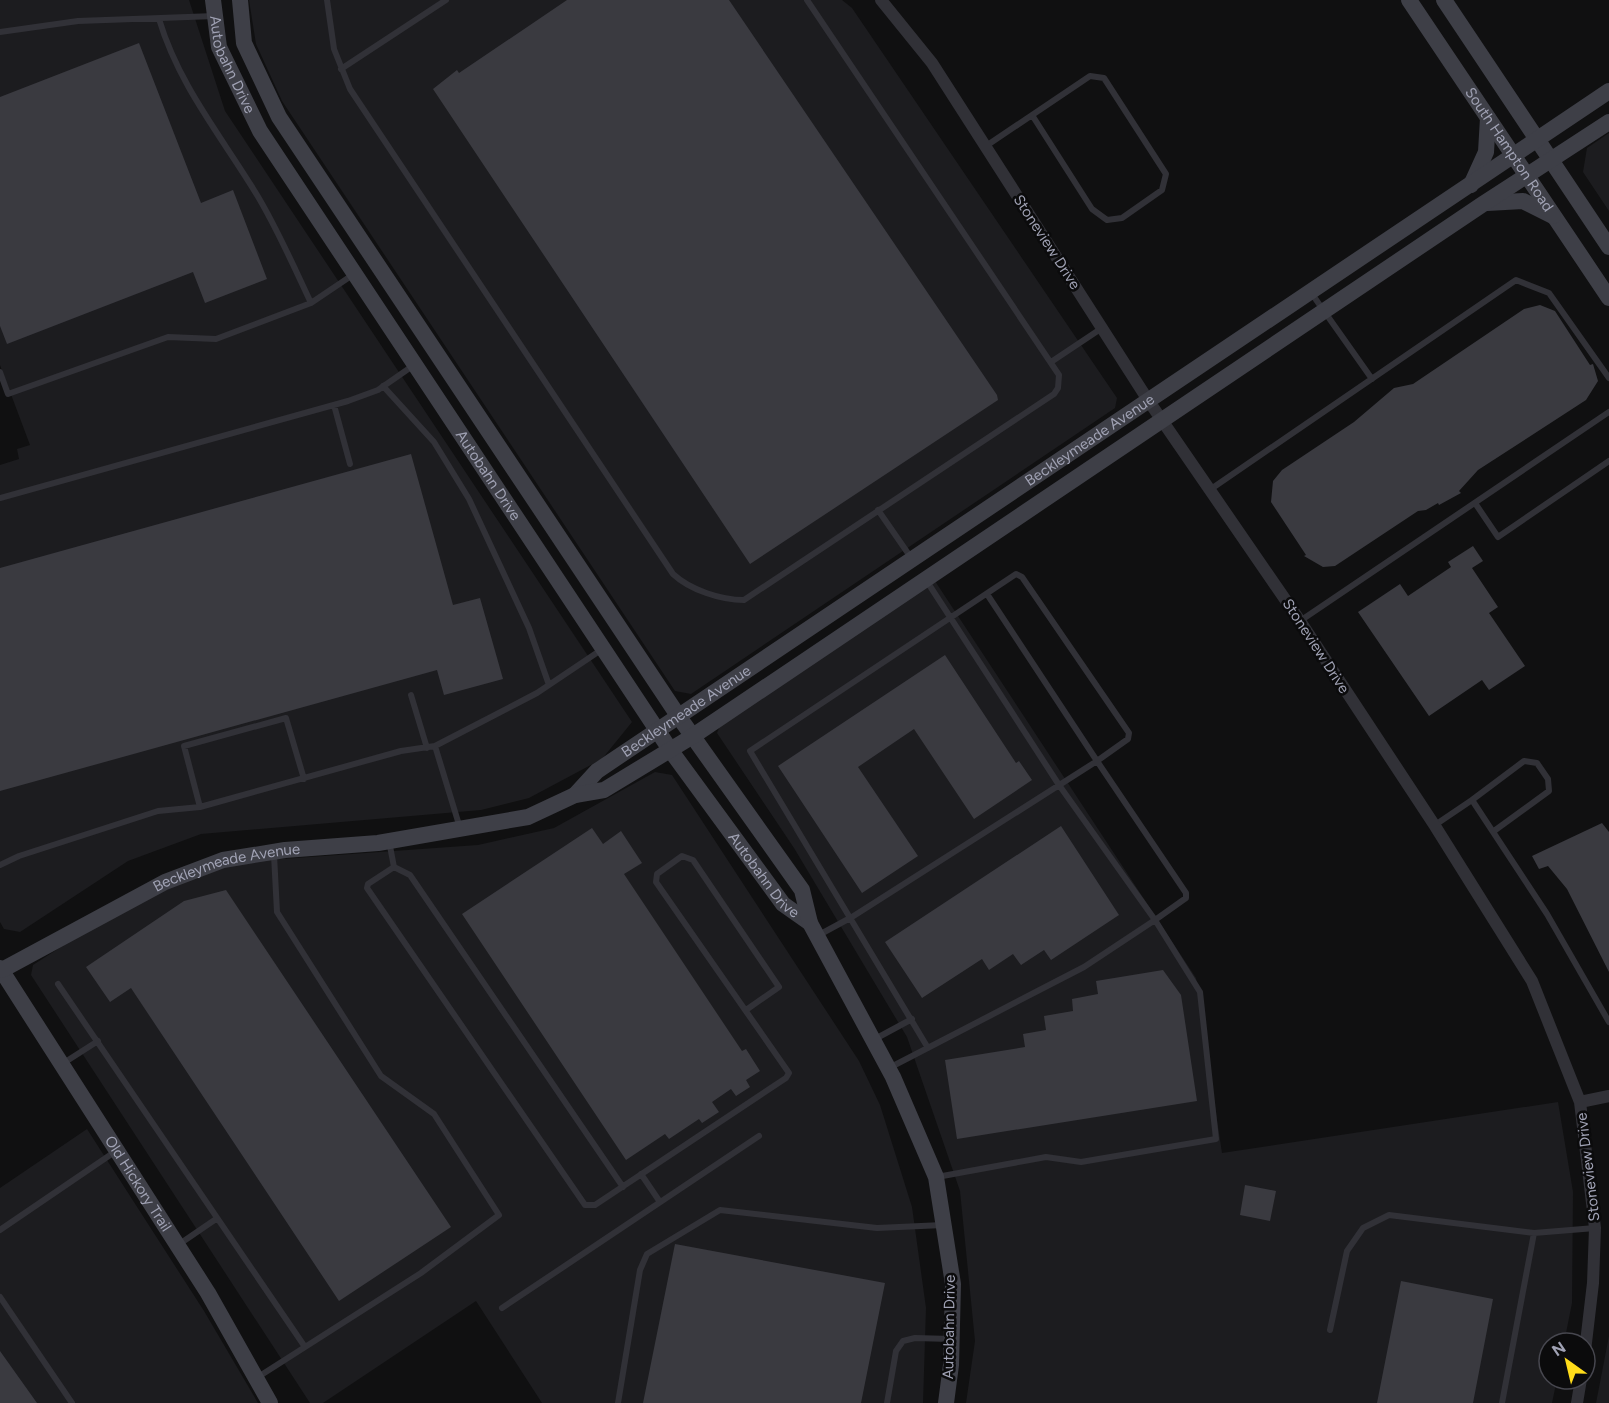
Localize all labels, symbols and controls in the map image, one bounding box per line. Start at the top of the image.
street label: Autobahn Drive [206,14,259,116]
street label: South Hampton Road [1461,84,1557,215]
street label: Stoneview Drive [1010,191,1084,293]
street label: Beckleymeade Avenue [1021,390,1158,490]
street label: Autobahn Drive [452,427,525,524]
street label: Stoneview Drive [1279,595,1353,697]
street label: Beckleymeade Avenue [618,661,754,761]
street label: Autobahn Drive [725,829,803,922]
street label: Beckleymeade Avenue [150,840,301,896]
street label: Stoneview Drive [1572,1112,1604,1222]
street label: Old Hickory Trail [101,1132,175,1235]
street label: Autobahn Drive [939,1275,959,1379]
north arrow [1537,1331,1597,1391]
text: N [1548,1338,1569,1360]

